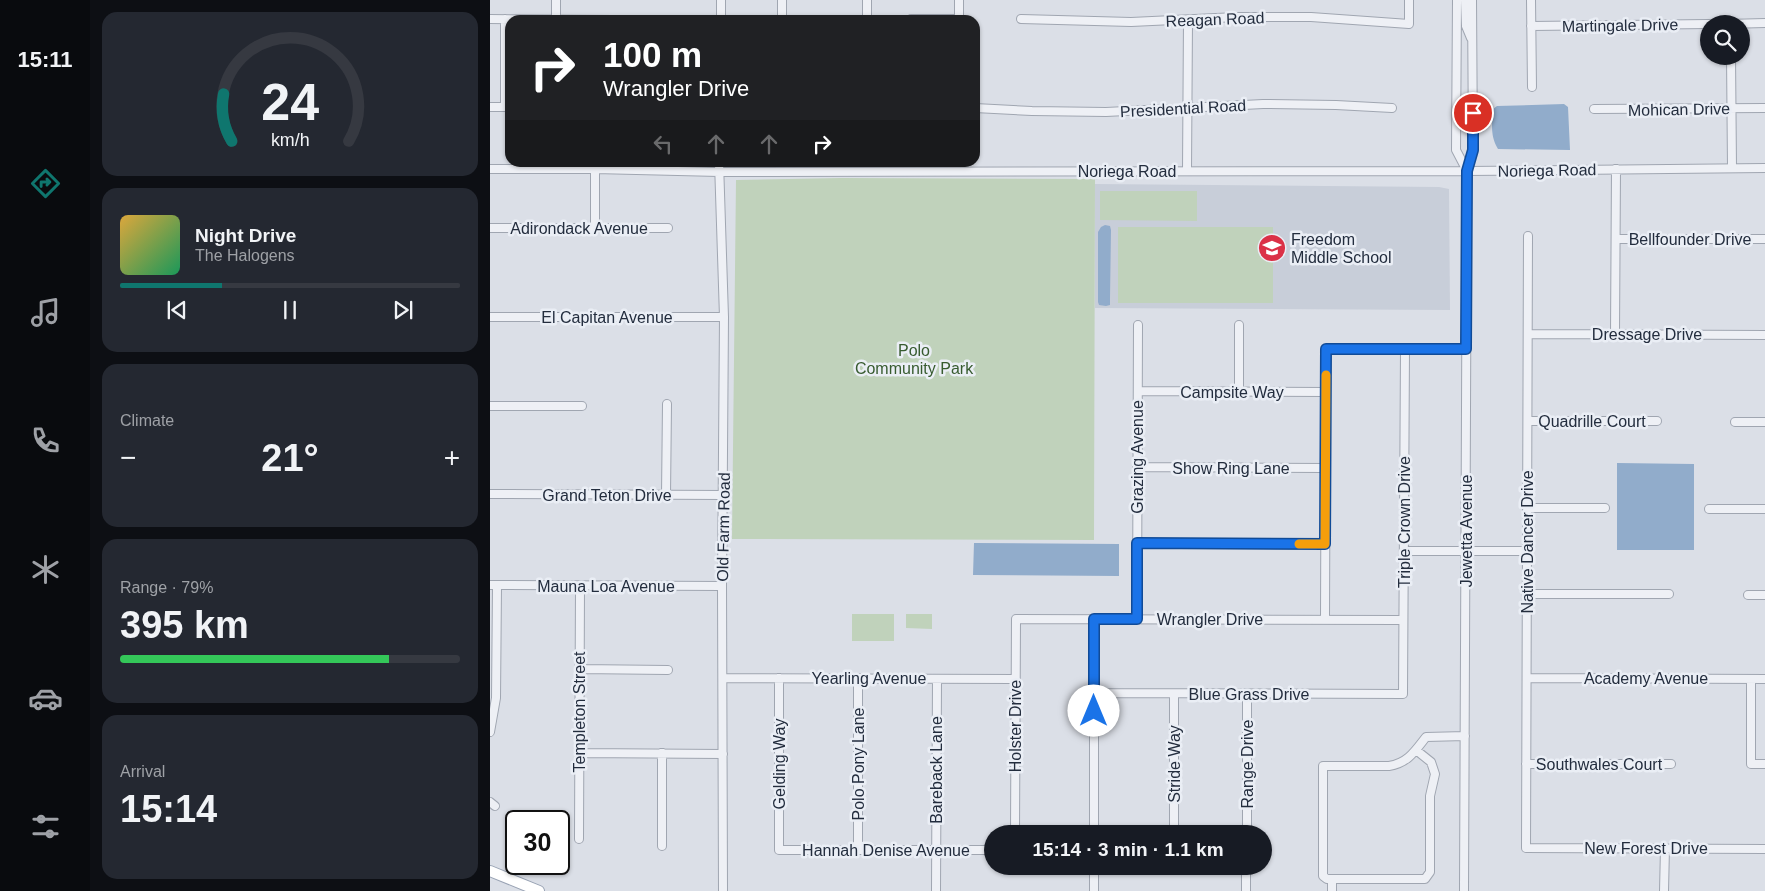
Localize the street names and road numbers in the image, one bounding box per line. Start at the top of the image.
street label: Reagan Road [1165,9,1265,30]
street label: Martingale Drive [1562,16,1678,35]
street label: Presidential Road [1120,97,1247,120]
street label: Mohican Drive [1628,100,1730,119]
street label: Noriega Road [1498,161,1597,180]
street label: Noriega Road [1078,163,1176,180]
street label: Adirondack Avenue [510,220,648,237]
street label: Bellfounder Drive [1629,231,1751,248]
street label: El Capitan Avenue [541,309,673,326]
street label: Dressage Drive [1592,326,1702,343]
street label: Campsite Way [1180,384,1284,401]
street label: Grazing Avenue [1129,400,1146,514]
street label: Quadrille Court [1538,413,1646,430]
street label: Triple Crown Drive [1396,456,1413,588]
street label: Show Ring Lane [1172,460,1290,477]
street label: Native Dancer Drive [1519,470,1536,614]
street label: Old Farm Road [714,472,733,582]
street label: Jewetta Avenue [1458,475,1475,587]
street label: Grand Teton Drive [542,487,672,504]
street label: Mauna Loa Avenue [537,578,675,595]
street label: Wrangler Drive [1157,611,1263,628]
street label: Templeton Street [571,651,588,772]
street label: Yearling Avenue [812,670,926,687]
street label: Academy Avenue [1584,670,1708,687]
street label: Holster Drive [1007,680,1024,772]
street label: Blue Grass Drive [1189,686,1310,703]
street label: Polo Pony Lane [850,707,867,820]
street label: Bareback Lane [928,716,945,824]
street label: Gelding Way [771,719,788,810]
street label: Range Drive [1239,719,1256,808]
street label: Stride Way [1166,725,1183,803]
street label: Southwales Court [1536,756,1663,773]
street label: New Forest Drive [1584,840,1708,857]
street label: Hannah Denise Avenue [802,842,970,859]

